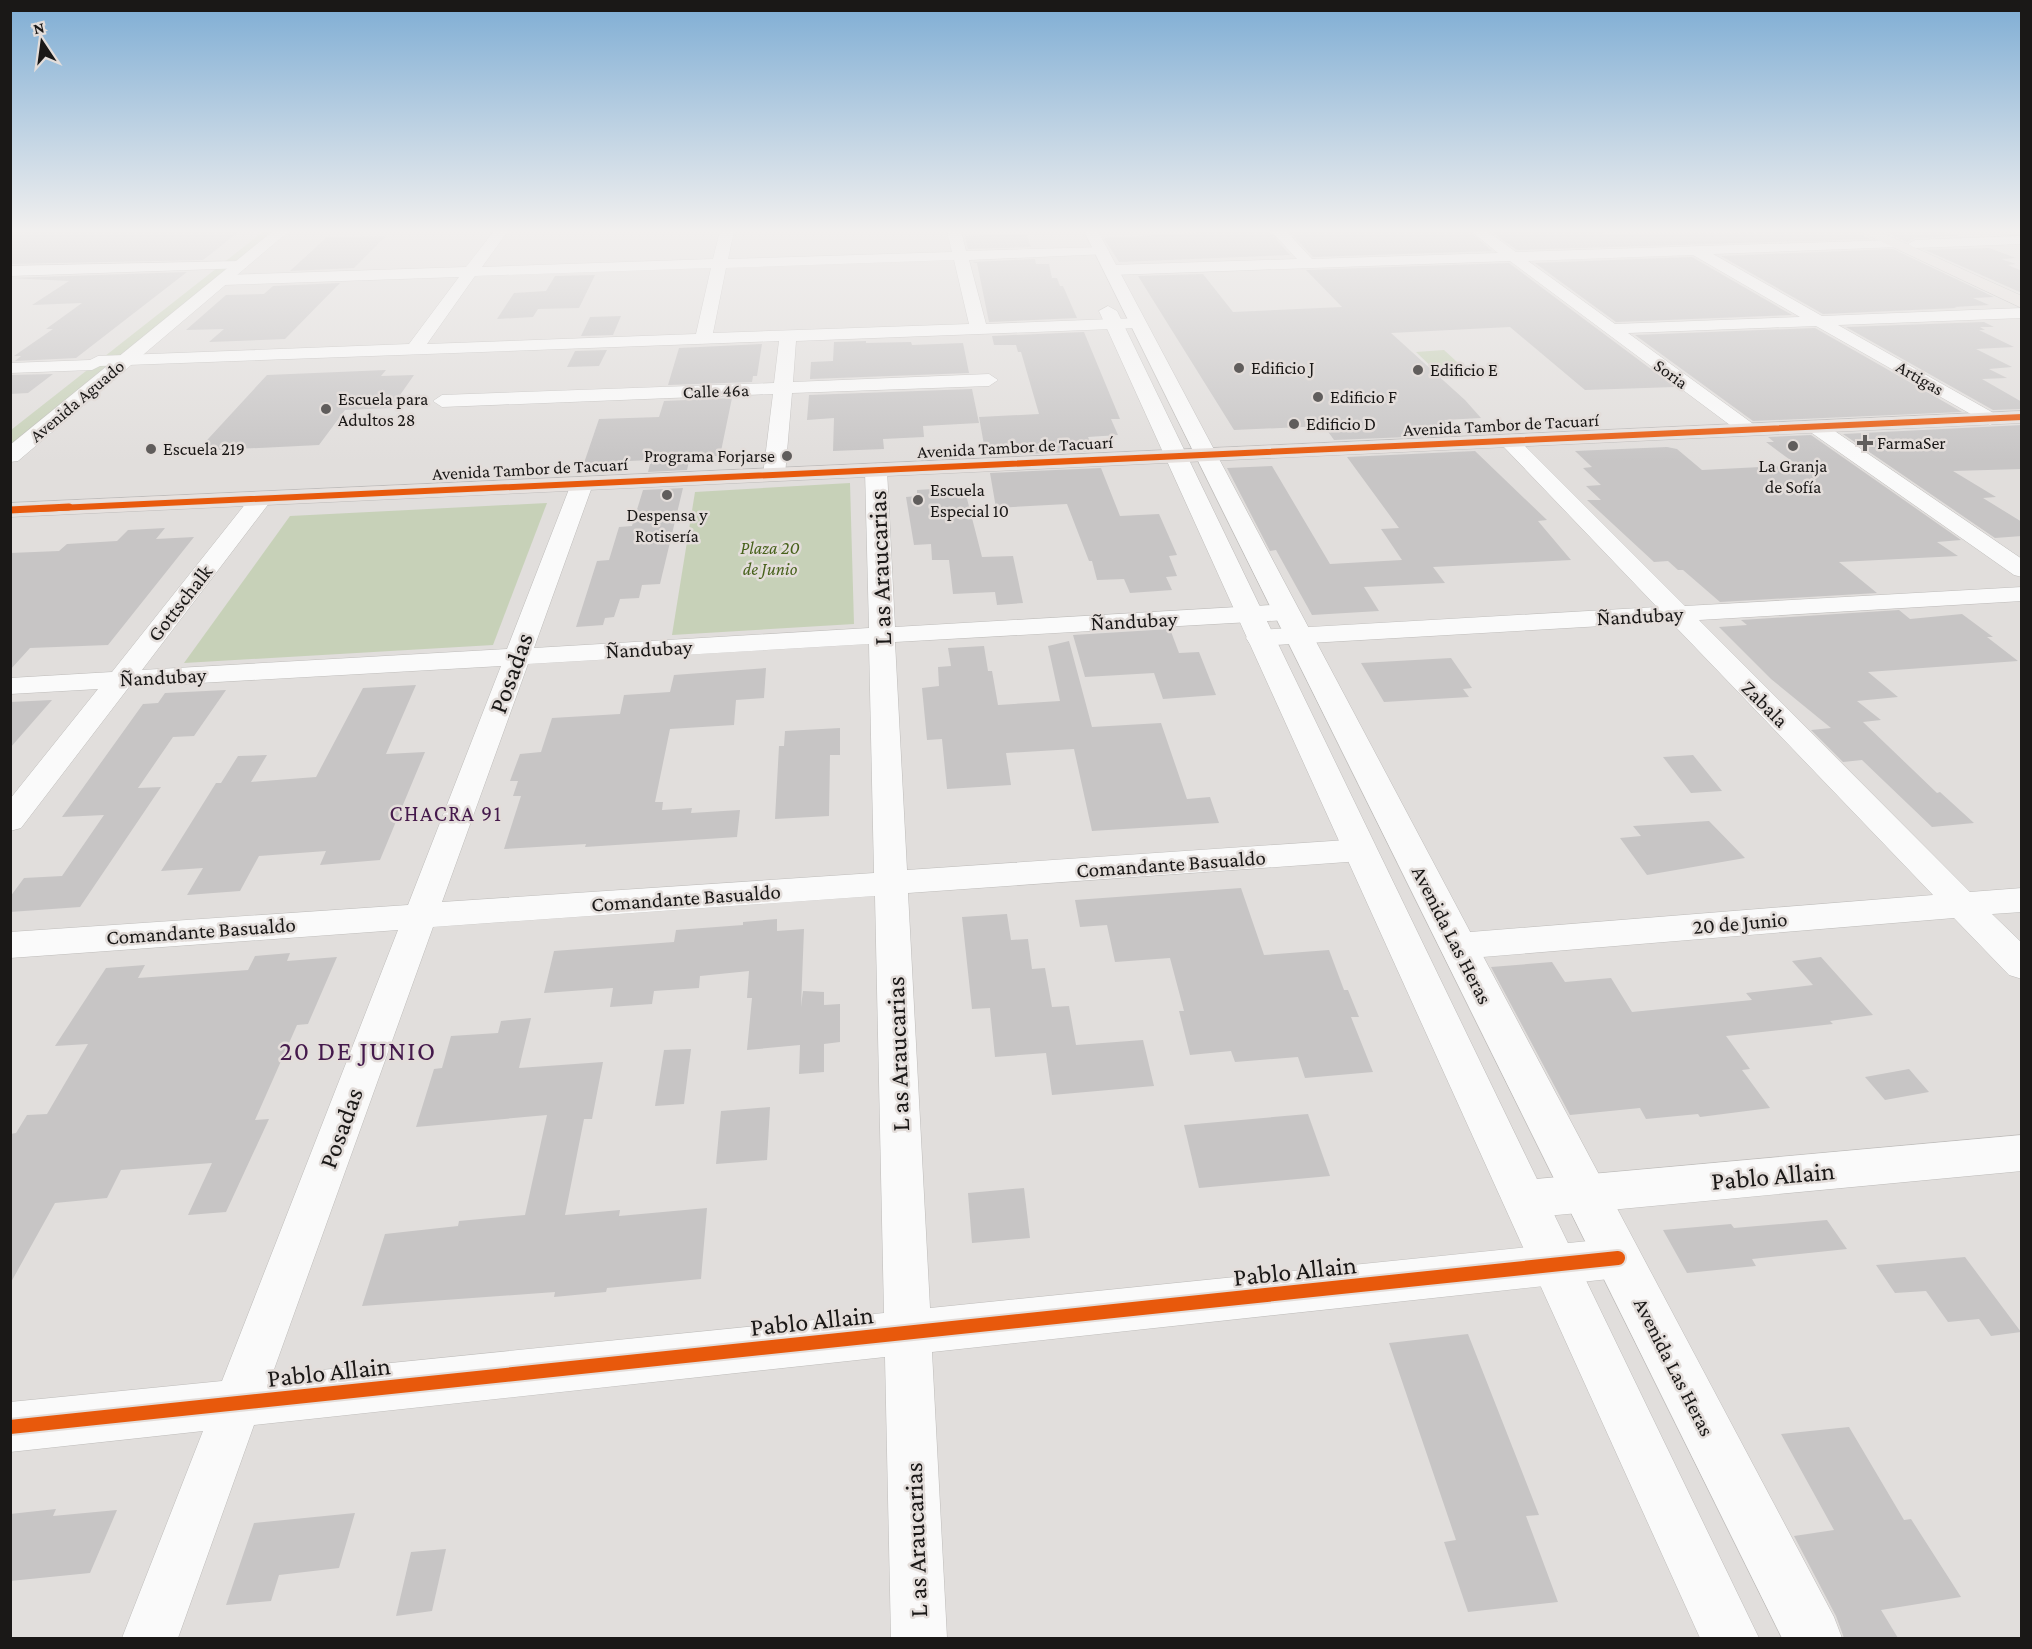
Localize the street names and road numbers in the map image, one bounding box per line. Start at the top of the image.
street label: Soria [1650,355,1692,393]
street label: Avenida Aguado [26,356,128,446]
street label: Artigas [1893,357,1947,399]
street label: Calle 46a [683,380,749,402]
street label: Avenida Tambor de Tacuarí [1403,410,1601,440]
street label: Avenida Tambor de Tacuarí [917,432,1115,462]
street label: Avenida Tambor de Tacuarí [432,454,630,484]
street label: L as Araucarias [863,490,897,646]
street label: Gottschalk [143,560,217,646]
street label: Ñandubay [1596,602,1684,630]
street label: Ñandubay [1090,607,1178,635]
street label: Posadas [483,629,539,717]
street label: Ñandubay [605,635,693,663]
street label: Ñandubay [119,663,207,691]
street label: Zabala [1737,676,1794,733]
street label: Comandante Basualdo [1075,845,1267,883]
street label: Avenida Las Heras [1407,862,1497,1008]
street label: Comandante Basualdo [590,879,782,917]
street label: 20 de Junio [1692,907,1788,939]
street label: Comandante Basualdo [105,912,297,950]
street label: L as Araucarias [881,976,915,1132]
street label: Posadas [313,1084,369,1172]
street label: Pablo Allain [1710,1156,1836,1196]
street label: Pablo Allain [1232,1250,1358,1292]
street label: Avenida Las Heras [1629,1294,1719,1440]
street label: Pablo Allain [749,1300,875,1342]
street label: Pablo Allain [266,1351,392,1393]
street label: L as Araucarias [899,1462,933,1618]

